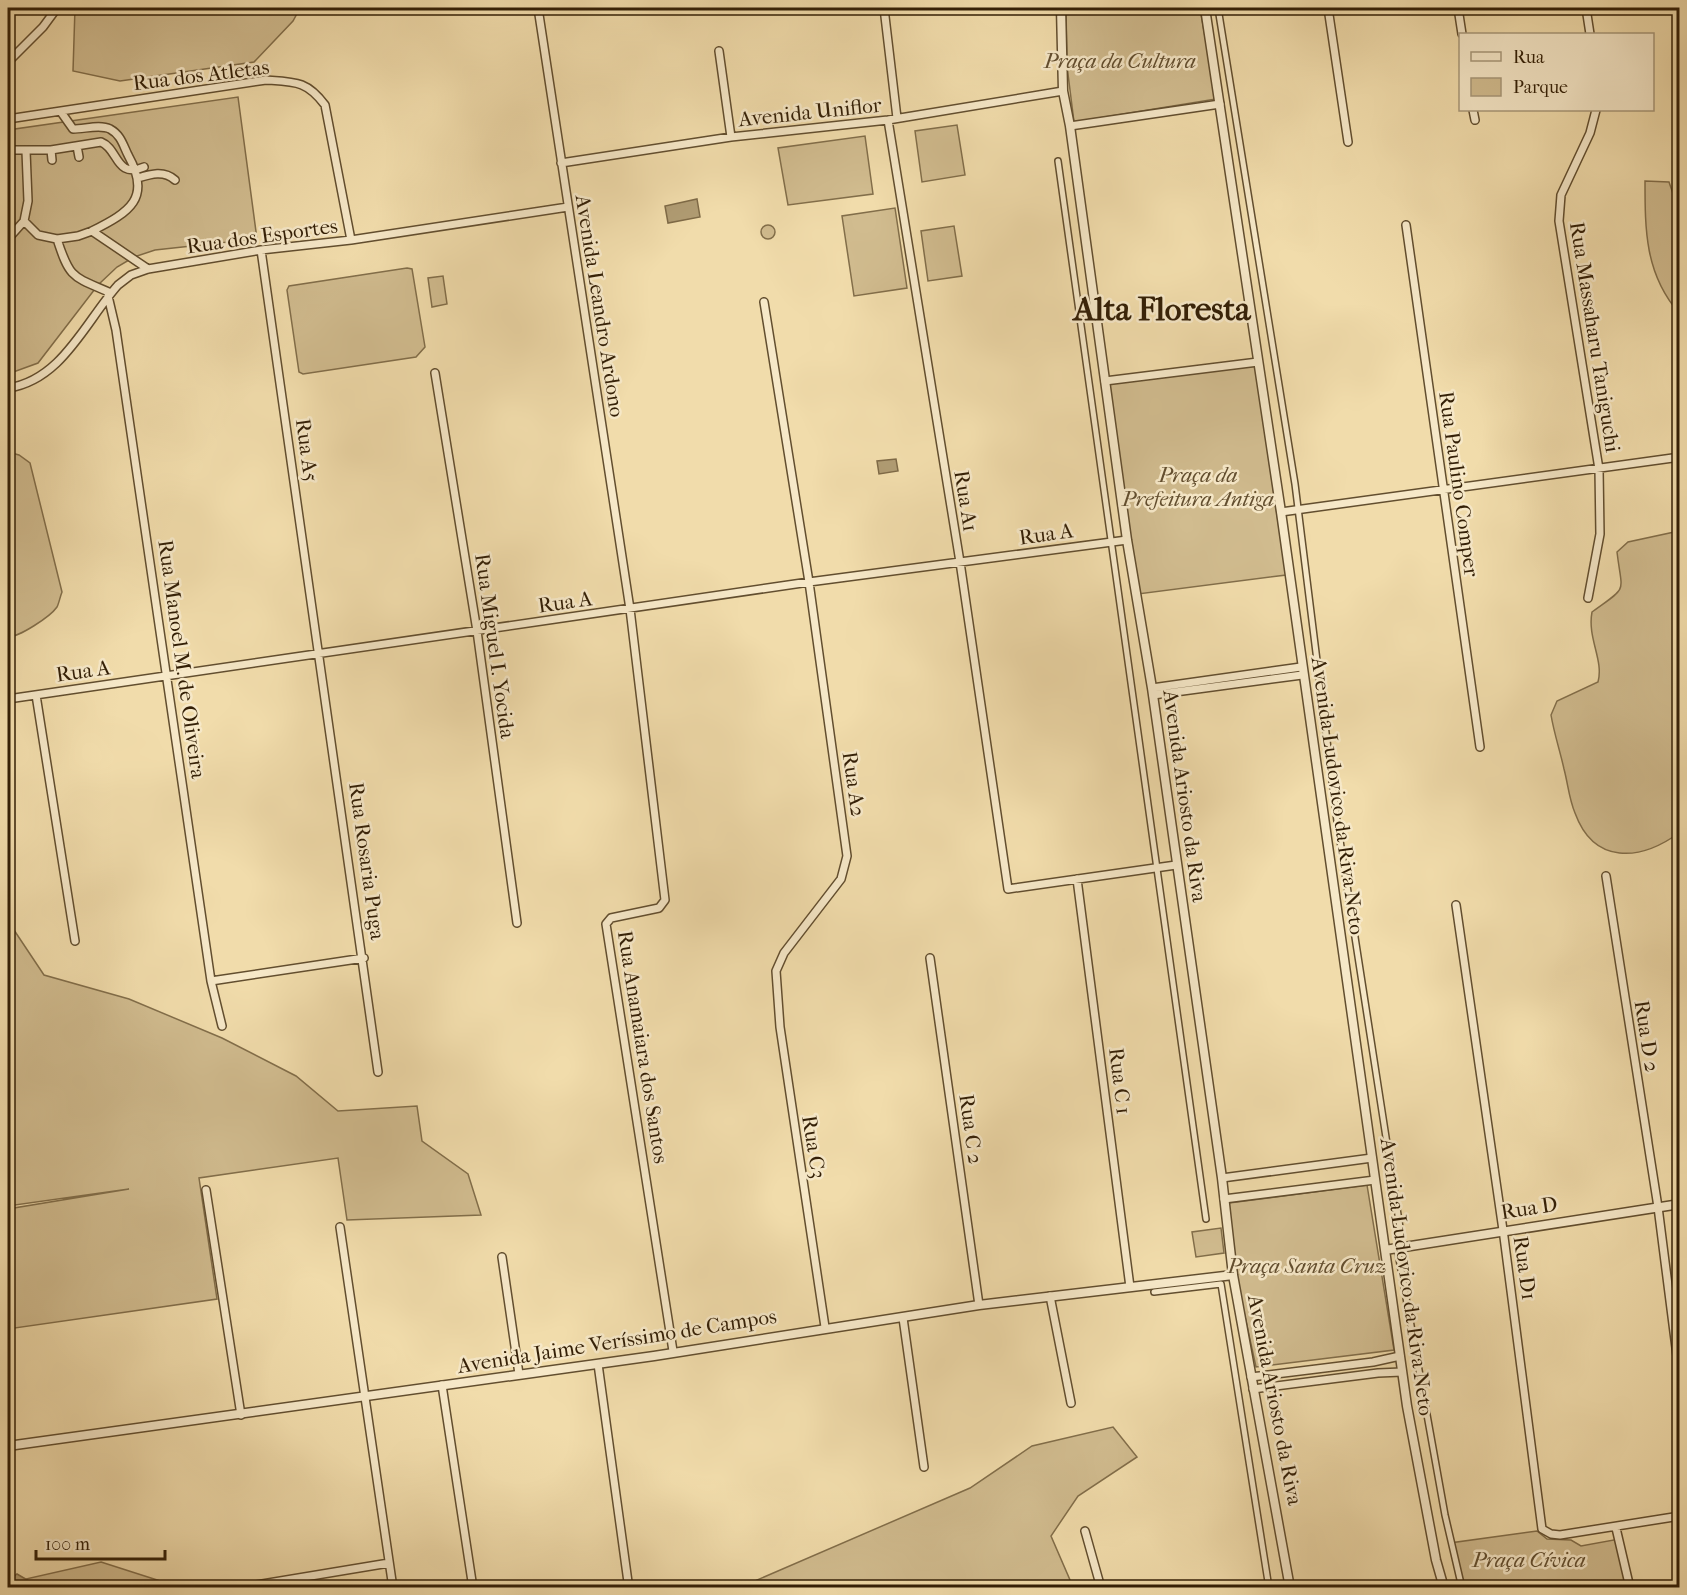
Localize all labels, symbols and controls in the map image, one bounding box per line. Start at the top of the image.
legend [1459,33,1654,111]
text: Rua [1513,47,1545,68]
park label: Praça da Cultura [1043,49,1196,73]
street label: Rua dos Atletas [131,55,271,95]
text: Parque [1513,77,1568,98]
street label: Avenida Uniflor [736,93,883,132]
street label: Avenida Leandro Ardono [570,192,629,419]
street label: Rua dos Esportes [185,213,339,258]
street label: Rua Massaharu Taniguchi [1565,220,1625,454]
district label: Alta Floresta [1071,290,1252,329]
street label: Rua Paulino Comper [1434,390,1484,578]
street label: Rua A5 [291,417,323,483]
park label: Praça da Prefeitura Antiga [1121,463,1274,511]
street label: Rua A1 [949,468,983,534]
street label: Rua A [1017,518,1075,550]
street label: Rua Manoel M. de Oliveira [153,538,211,780]
street label: Rua Miguel I. Yocida [470,552,520,740]
street label: Rua A [536,586,594,618]
street label: Rua A [54,655,112,687]
street label: Avenida Ludovico da Riva Neto [1306,655,1369,936]
street label: Avenida Ariosto da Riva [1158,687,1212,904]
street label: Rua A2 [838,750,870,818]
street label: Rua Rosaria Puga [344,781,390,942]
street label: Rua Anamaiara dos Santos [613,929,673,1165]
street label: Rua D 2 [1629,998,1665,1074]
street label: Rua C 1 [1104,1046,1136,1116]
street label: Rua C 2 [954,1092,988,1166]
street label: Rua C3 [797,1114,831,1180]
street label: Avenida Ludovico da Riva Neto [1375,1136,1438,1417]
street label: Rua D [1499,1192,1559,1224]
street label: Rua D1 [1509,1234,1541,1302]
park label: Praça Santa Cruz [1226,1254,1387,1278]
street label: Avenida Ariosto da Riva [1243,1292,1307,1508]
street label: Avenida Jaime Veríssimo de Campos [455,1304,779,1378]
scale bar [36,1523,165,1561]
text: 100 m [45,1534,90,1555]
park label: Praça Cívica [1471,1548,1586,1572]

